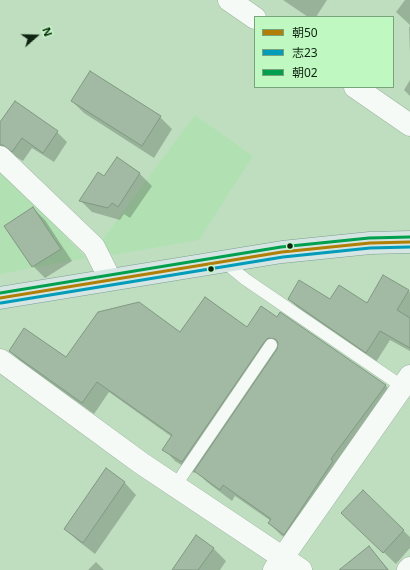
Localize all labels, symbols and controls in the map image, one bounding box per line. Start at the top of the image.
north arrow [16,16,56,56]
legend [254,16,394,88]
text: 朝50 [292,24,318,41]
text: N [39,25,56,38]
text: 志23 [292,44,318,61]
text: 朝02 [292,64,318,81]
unlabelled marker [285,241,295,251]
unlabelled marker [206,264,216,274]

